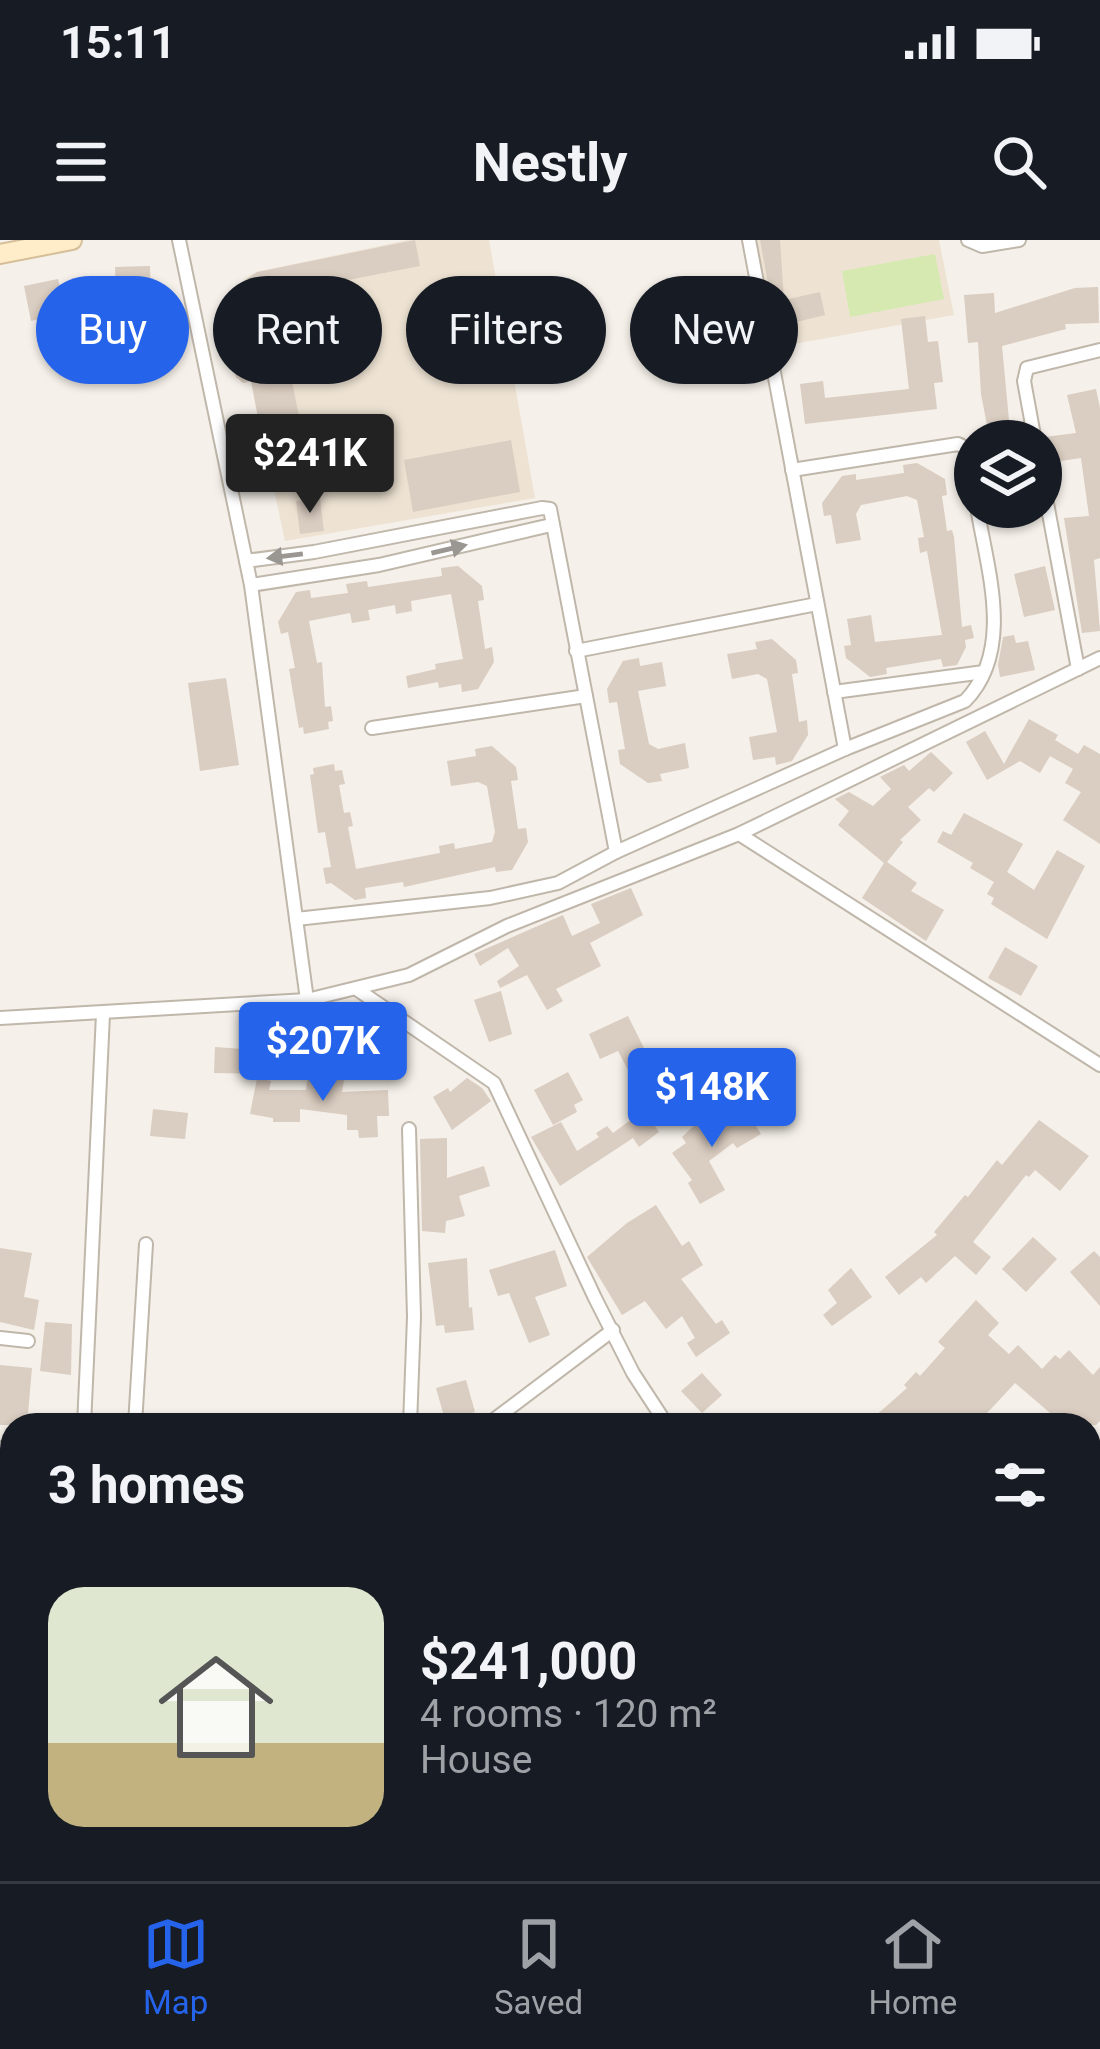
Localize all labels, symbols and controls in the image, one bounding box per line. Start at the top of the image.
text: 15:11 [60,16,176,69]
icon: menu [48,129,114,195]
icon: search [986,129,1052,195]
text: Nestly [473,131,627,194]
chip: Buy [36,276,189,384]
chip: Rent [213,276,382,384]
chip: Filters [406,276,606,384]
chip: New [630,276,798,384]
pin: $241K [226,414,394,516]
map controls [954,420,1062,528]
button: layers [954,420,1062,528]
text: $241K [253,430,367,476]
one-way arrow [431,539,469,558]
one-way arrow [266,547,303,566]
pin: $207K [239,1002,407,1104]
text: $207K [266,1018,380,1064]
pin: $148K [628,1048,796,1150]
text: $148K [655,1064,769,1110]
icon: filters [987,1452,1053,1518]
text: 3 homes [48,1456,245,1515]
text: $241,000 [420,1632,637,1691]
icon: home [144,1635,288,1779]
text: 4 rooms · 120 m² [420,1691,717,1737]
text: House [420,1737,532,1783]
tab: Map [143,1911,209,2022]
tab: Saved [494,1911,583,2022]
tab: Home [869,1911,957,2022]

